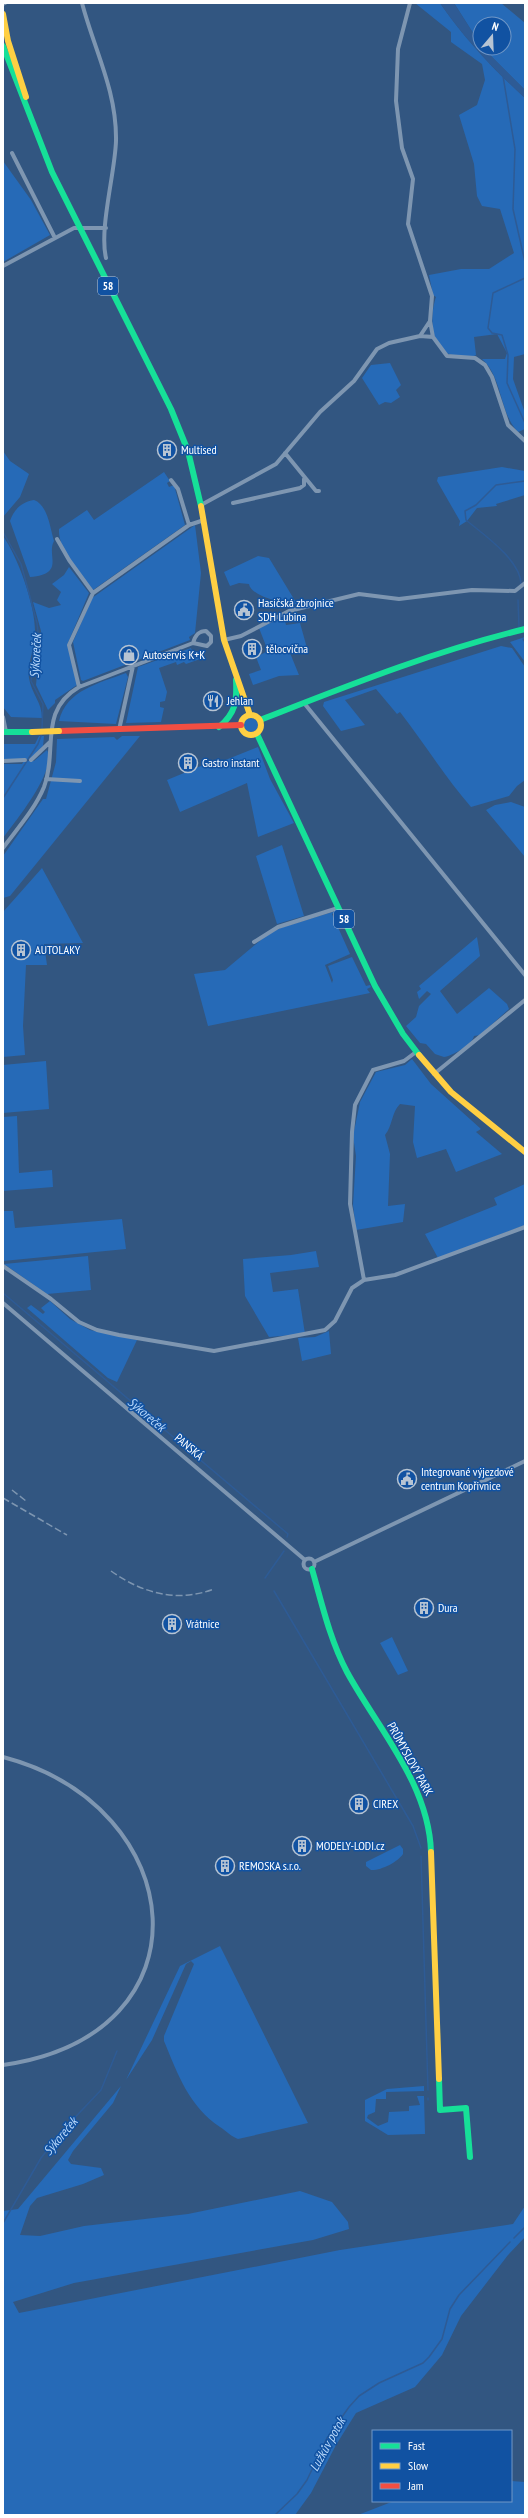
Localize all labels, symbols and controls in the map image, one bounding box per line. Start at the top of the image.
north arrow [472,16,512,56]
text: N [490,19,500,34]
road number: 58 [98,277,118,295]
building icon: Multised [156,439,178,461]
place label: Multised [181,442,217,457]
place label: Hasičská zbrojnice SDH Lubina [258,595,334,624]
public building icon: Hasičská zbrojnice SDH Lubina [233,599,255,621]
water label: Sýkoreček [26,631,45,679]
building icon: tělocvična [241,638,263,660]
place label: tělocvična [266,641,308,656]
shop icon: Autoservis K+K [118,644,140,666]
place label: Autoservis K+K [143,647,205,662]
restaurant icon: Jehlan [202,690,224,712]
place label: Jehlan [226,693,253,708]
building icon: Gastro instant [177,752,199,774]
place label: Gastro instant [202,755,260,770]
road number: 58 [334,910,354,928]
building icon: AUTOLAKY [10,939,32,961]
place label: AUTOLAKY [35,942,81,957]
water label: Sýkoreček [124,1394,171,1436]
street label: PANSKÁ [172,1430,207,1463]
place label: Integrované výjezdové centrum Kopřivnice [421,1464,514,1493]
public building icon: Integrované výjezdové centrum Kopřivnice [396,1468,418,1490]
building icon: Dura [413,1597,435,1619]
place label: Dura [438,1600,458,1615]
building icon: Vrátnice [161,1613,183,1635]
place label: Vrátnice [185,1616,219,1631]
street label: PRŮMYSLOVÝ PARK [384,1719,437,1798]
building icon: CIREX [348,1793,370,1815]
place label: CIREX [373,1796,398,1811]
building icon: MODELY-LODI.cz [291,1835,313,1857]
place label: MODELY-LODI.cz [316,1838,385,1853]
building icon: REMOSKA s.r.o. [214,1855,236,1877]
place label: REMOSKA s.r.o. [239,1858,301,1873]
water label: Sýkoreček [40,2112,82,2159]
water label: Lužkův potok [306,2413,350,2474]
legend [372,2430,512,2502]
text: Fast [408,2438,426,2453]
text: Slow [408,2458,429,2473]
text: Jam [407,2478,424,2493]

